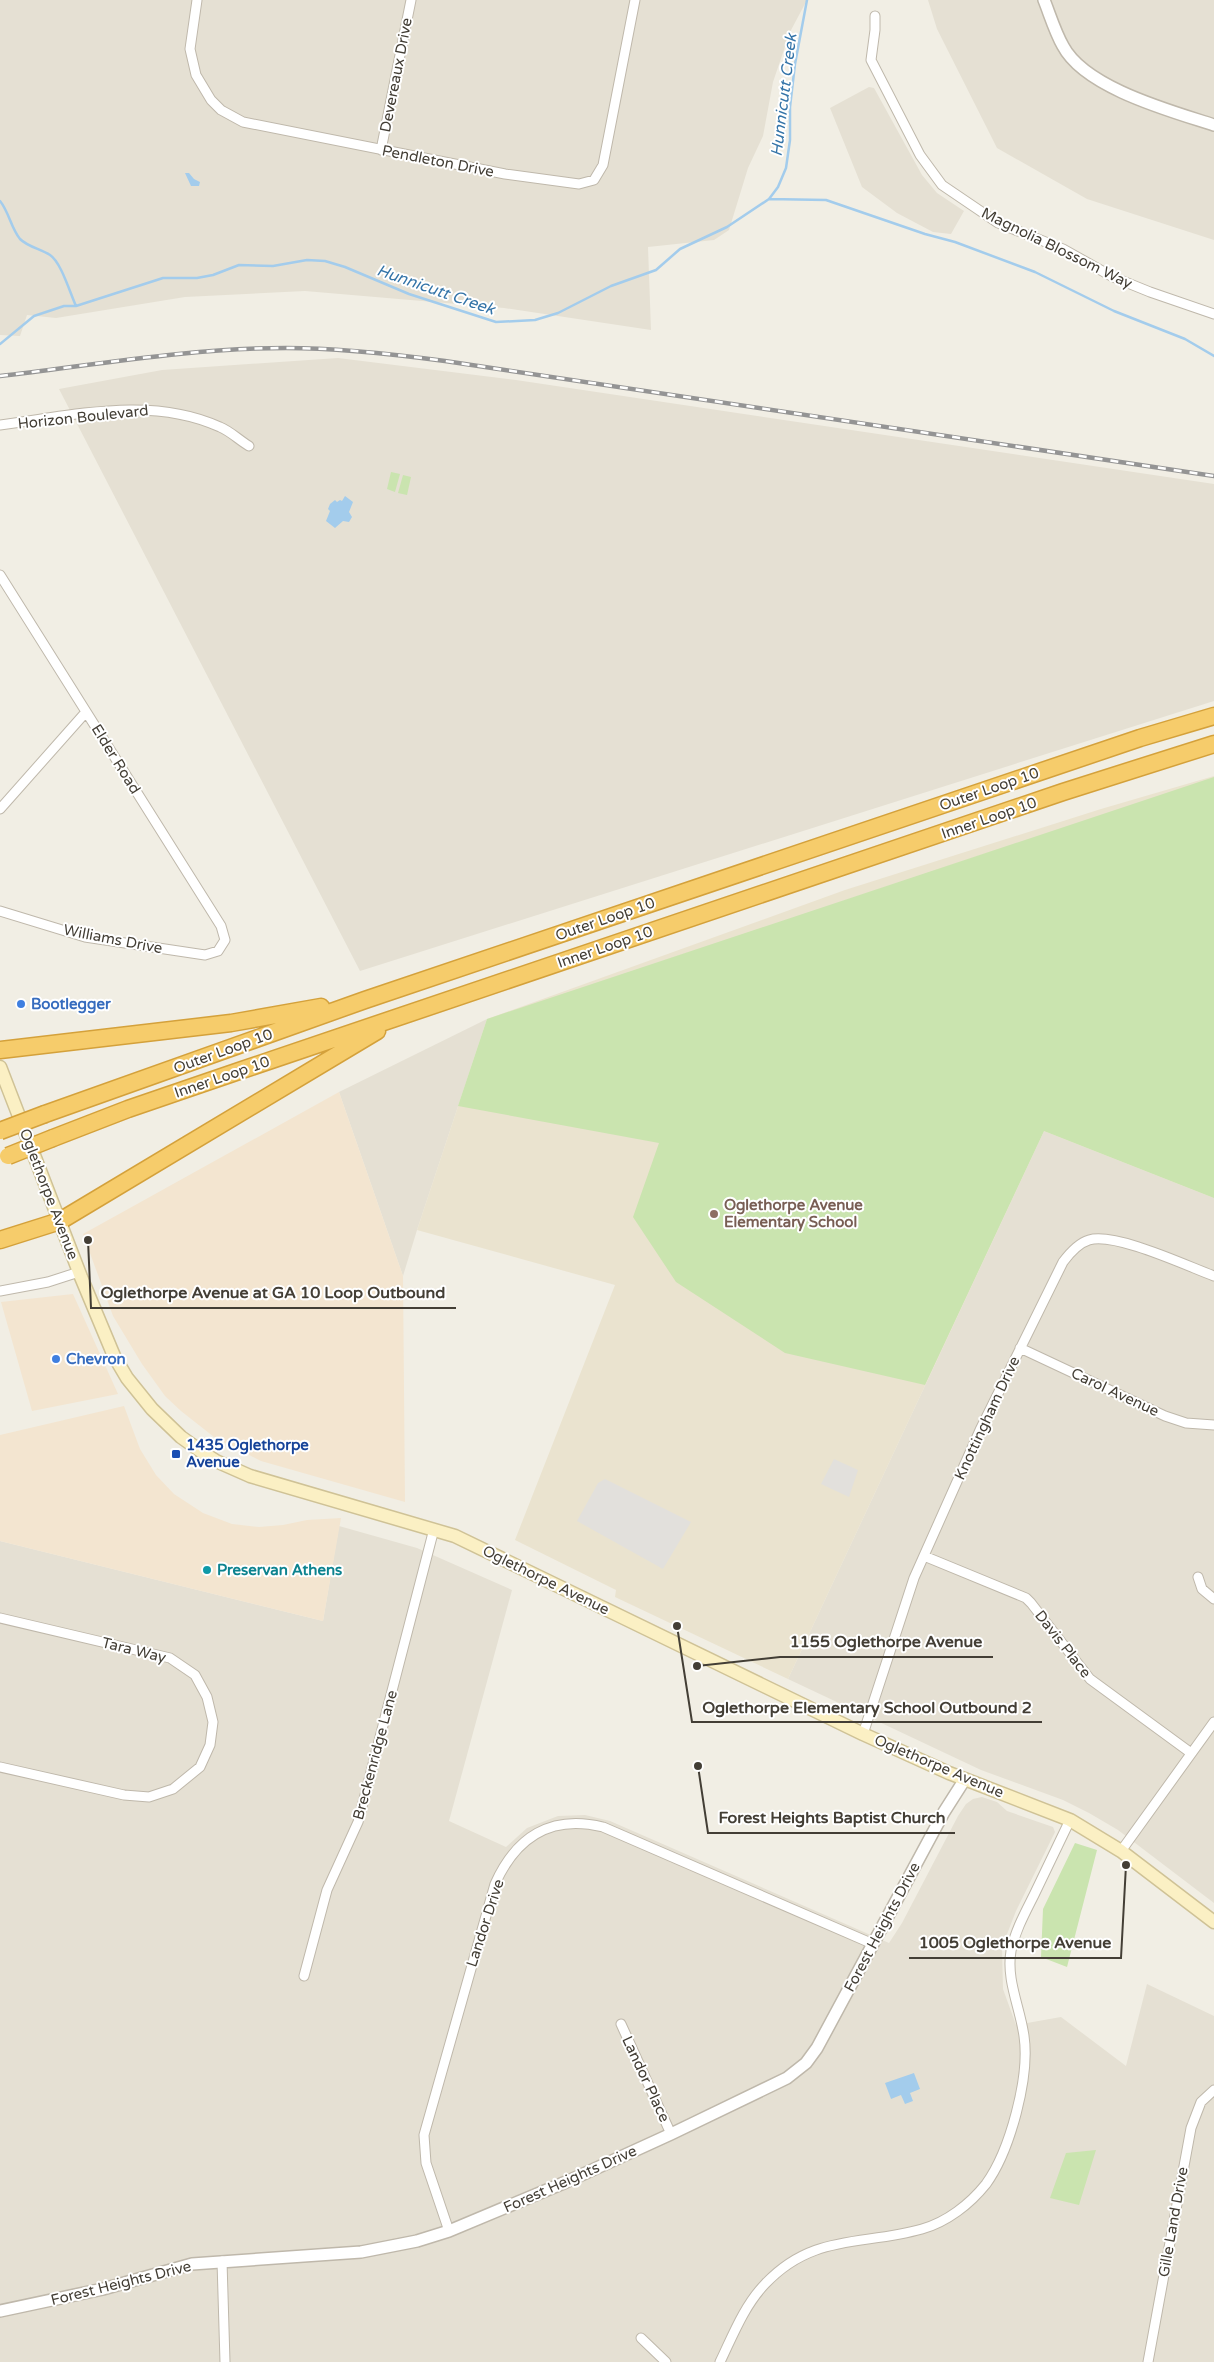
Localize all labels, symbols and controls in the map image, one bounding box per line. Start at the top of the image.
street label: Devereaux Drive [376,16,416,134]
water label: Hunnicutt Creek [767,31,802,158]
street label: Pendleton Drive [380,141,496,181]
street label: Magnolia Blossom Way [979,204,1135,292]
water label: Hunnicutt Creek [374,260,499,320]
street label: Horizon Boulevard [17,401,149,433]
street label: Elder Road [88,721,144,797]
street label: Outer Loop 10 [937,764,1041,814]
street label: Inner Loop 10 [939,793,1039,843]
street label: Outer Loop 10 [553,894,657,944]
street label: Williams Drive [62,921,164,957]
street label: Inner Loop 10 [555,922,655,972]
place label: Bootlegger [31,995,111,1014]
marker: Bootlegger [15,998,27,1010]
street label: Outer Loop 10 [171,1025,275,1077]
street label: Inner Loop 10 [172,1052,272,1102]
street label: Oglethorpe Avenue [16,1126,82,1262]
place label: Oglethorpe Avenue Elementary School [724,1196,863,1232]
marker: Oglethorpe Avenue Elementary School [708,1208,720,1220]
callout: Oglethorpe Avenue at GA 10 Loop Outbound [91,1277,456,1308]
text: Oglethorpe Avenue at GA 10 Loop Outbound [101,1283,445,1303]
place label: Chevron [66,1350,126,1368]
marker: Chevron [50,1353,62,1365]
street label: Knottingham Drive [950,1353,1024,1483]
street label: Carol Avenue [1068,1364,1162,1420]
place label: 1435 Oglethorpe Avenue [186,1436,309,1471]
marker: 1435 Oglethorpe Avenue [170,1448,182,1460]
street label: Oglethorpe Avenue [480,1541,612,1619]
place label: Preservan Athens [217,1561,342,1579]
marker: Preservan Athens [201,1564,213,1576]
street label: Davis Place [1031,1607,1095,1681]
callout: 1155 Oglethorpe Avenue [780,1626,993,1657]
text: 1155 Oglethorpe Avenue [790,1632,982,1652]
street label: Tara Way [100,1633,168,1667]
street label: Breckenridge Lane [349,1688,401,1822]
callout: Oglethorpe Elementary School Outbound 2 [692,1691,1042,1722]
text: Oglethorpe Elementary School Outbound 2 [702,1698,1032,1718]
street label: Oglethorpe Avenue [872,1731,1006,1801]
callout: Forest Heights Baptist Church [708,1802,955,1833]
text: Forest Heights Baptist Church [719,1808,945,1828]
street label: Forest Heights Drive [840,1859,924,1995]
street label: Landor Drive [462,1877,508,1969]
callout: 1005 Oglethorpe Avenue [909,1927,1121,1958]
text: 1005 Oglethorpe Avenue [919,1933,1111,1953]
street label: Landor Place [618,2033,674,2125]
street label: Forest Heights Drive [501,2141,639,2217]
street label: Gille Land Drive [1154,2166,1192,2278]
street label: Forest Heights Drive [49,2257,193,2309]

